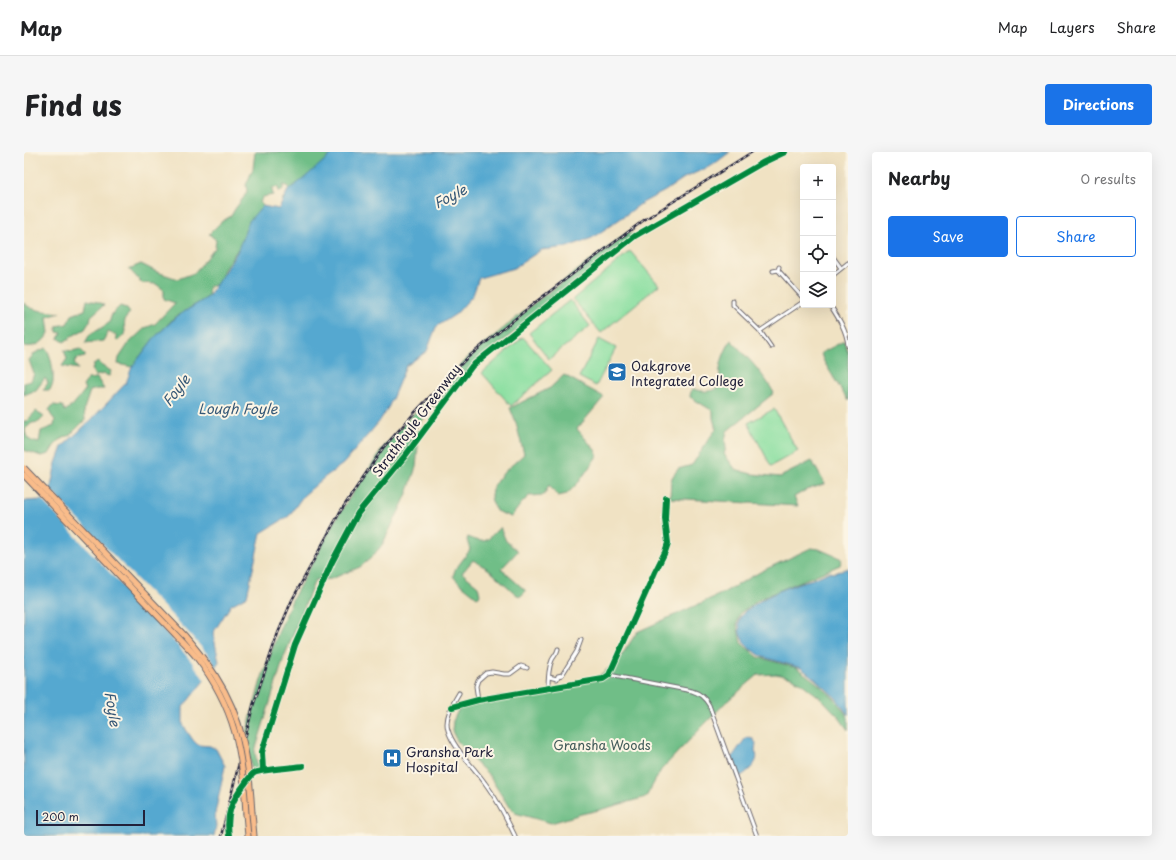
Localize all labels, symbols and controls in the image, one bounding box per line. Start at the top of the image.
text: Map [20,14,62,42]
text: Map [998,17,1028,38]
text: Layers [1050,17,1095,38]
text: Share [1117,17,1156,38]
text: Find us [24,83,122,126]
button: Directions [1045,84,1152,125]
map controls [800,164,836,308]
button: + [800,164,836,200]
text: Nearby [888,165,950,191]
text: 0 results [1081,169,1136,188]
water label: Foyle [430,178,471,213]
button: − [800,200,836,236]
button: Save [888,216,1008,257]
button: Share [1016,216,1136,257]
button: locate [800,236,836,272]
button: layers [800,272,836,308]
place label: Oakgrove Integrated College [631,356,744,390]
street label: Strathfoyle Greenway [367,360,465,480]
school or university icon: Oakgrove Integrated College [606,361,628,383]
water label: Foyle [157,369,196,410]
water label: Lough Foyle [198,398,279,419]
water label: Foyle [100,690,126,729]
park label: Gransha Woods [553,735,651,754]
place label: Gransha Park Hospital [406,742,493,776]
hospital icon: Gransha Park Hospital [381,747,403,769]
scale bar [36,808,145,827]
text: 200 m [42,808,79,825]

